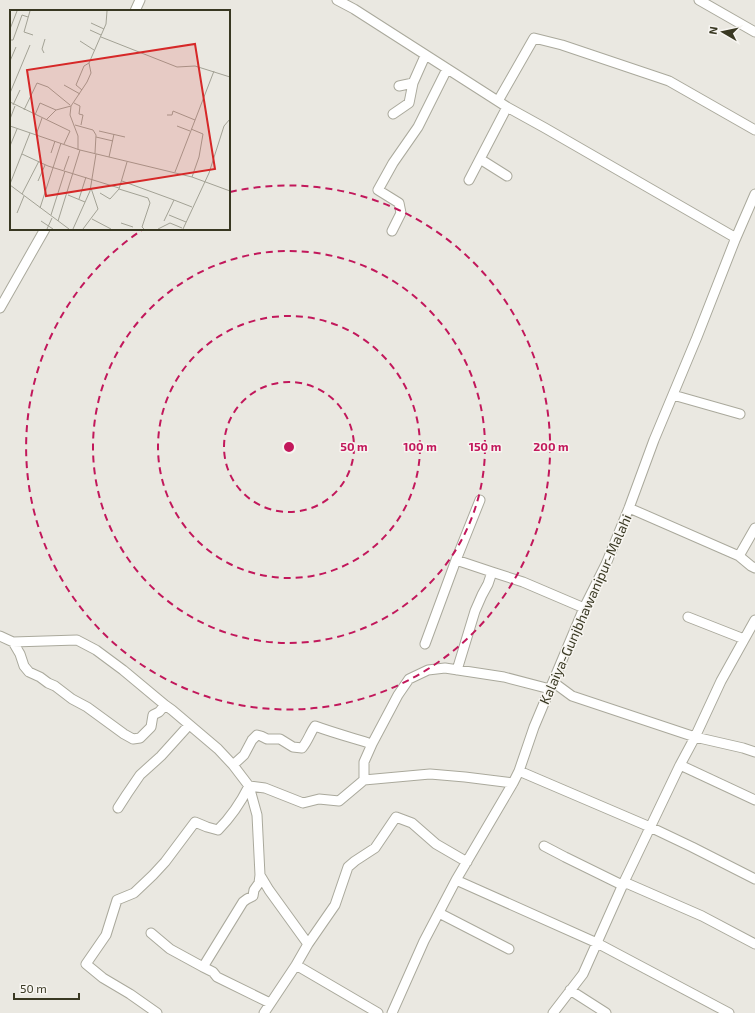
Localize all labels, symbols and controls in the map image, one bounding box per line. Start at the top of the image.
inset map [10,10,230,230]
north arrow [703,12,743,52]
text: N [706,25,720,35]
text: 50 m [340,439,368,453]
text: 100 m [403,439,437,453]
text: 150 m [469,439,501,453]
text: 200 m [533,439,569,453]
centre of rings [282,440,296,454]
street label: Kalaiya-Gunjbhawanipur-Malahi [535,511,635,707]
scale bar [14,975,79,1001]
text: 50 m [20,981,47,995]

